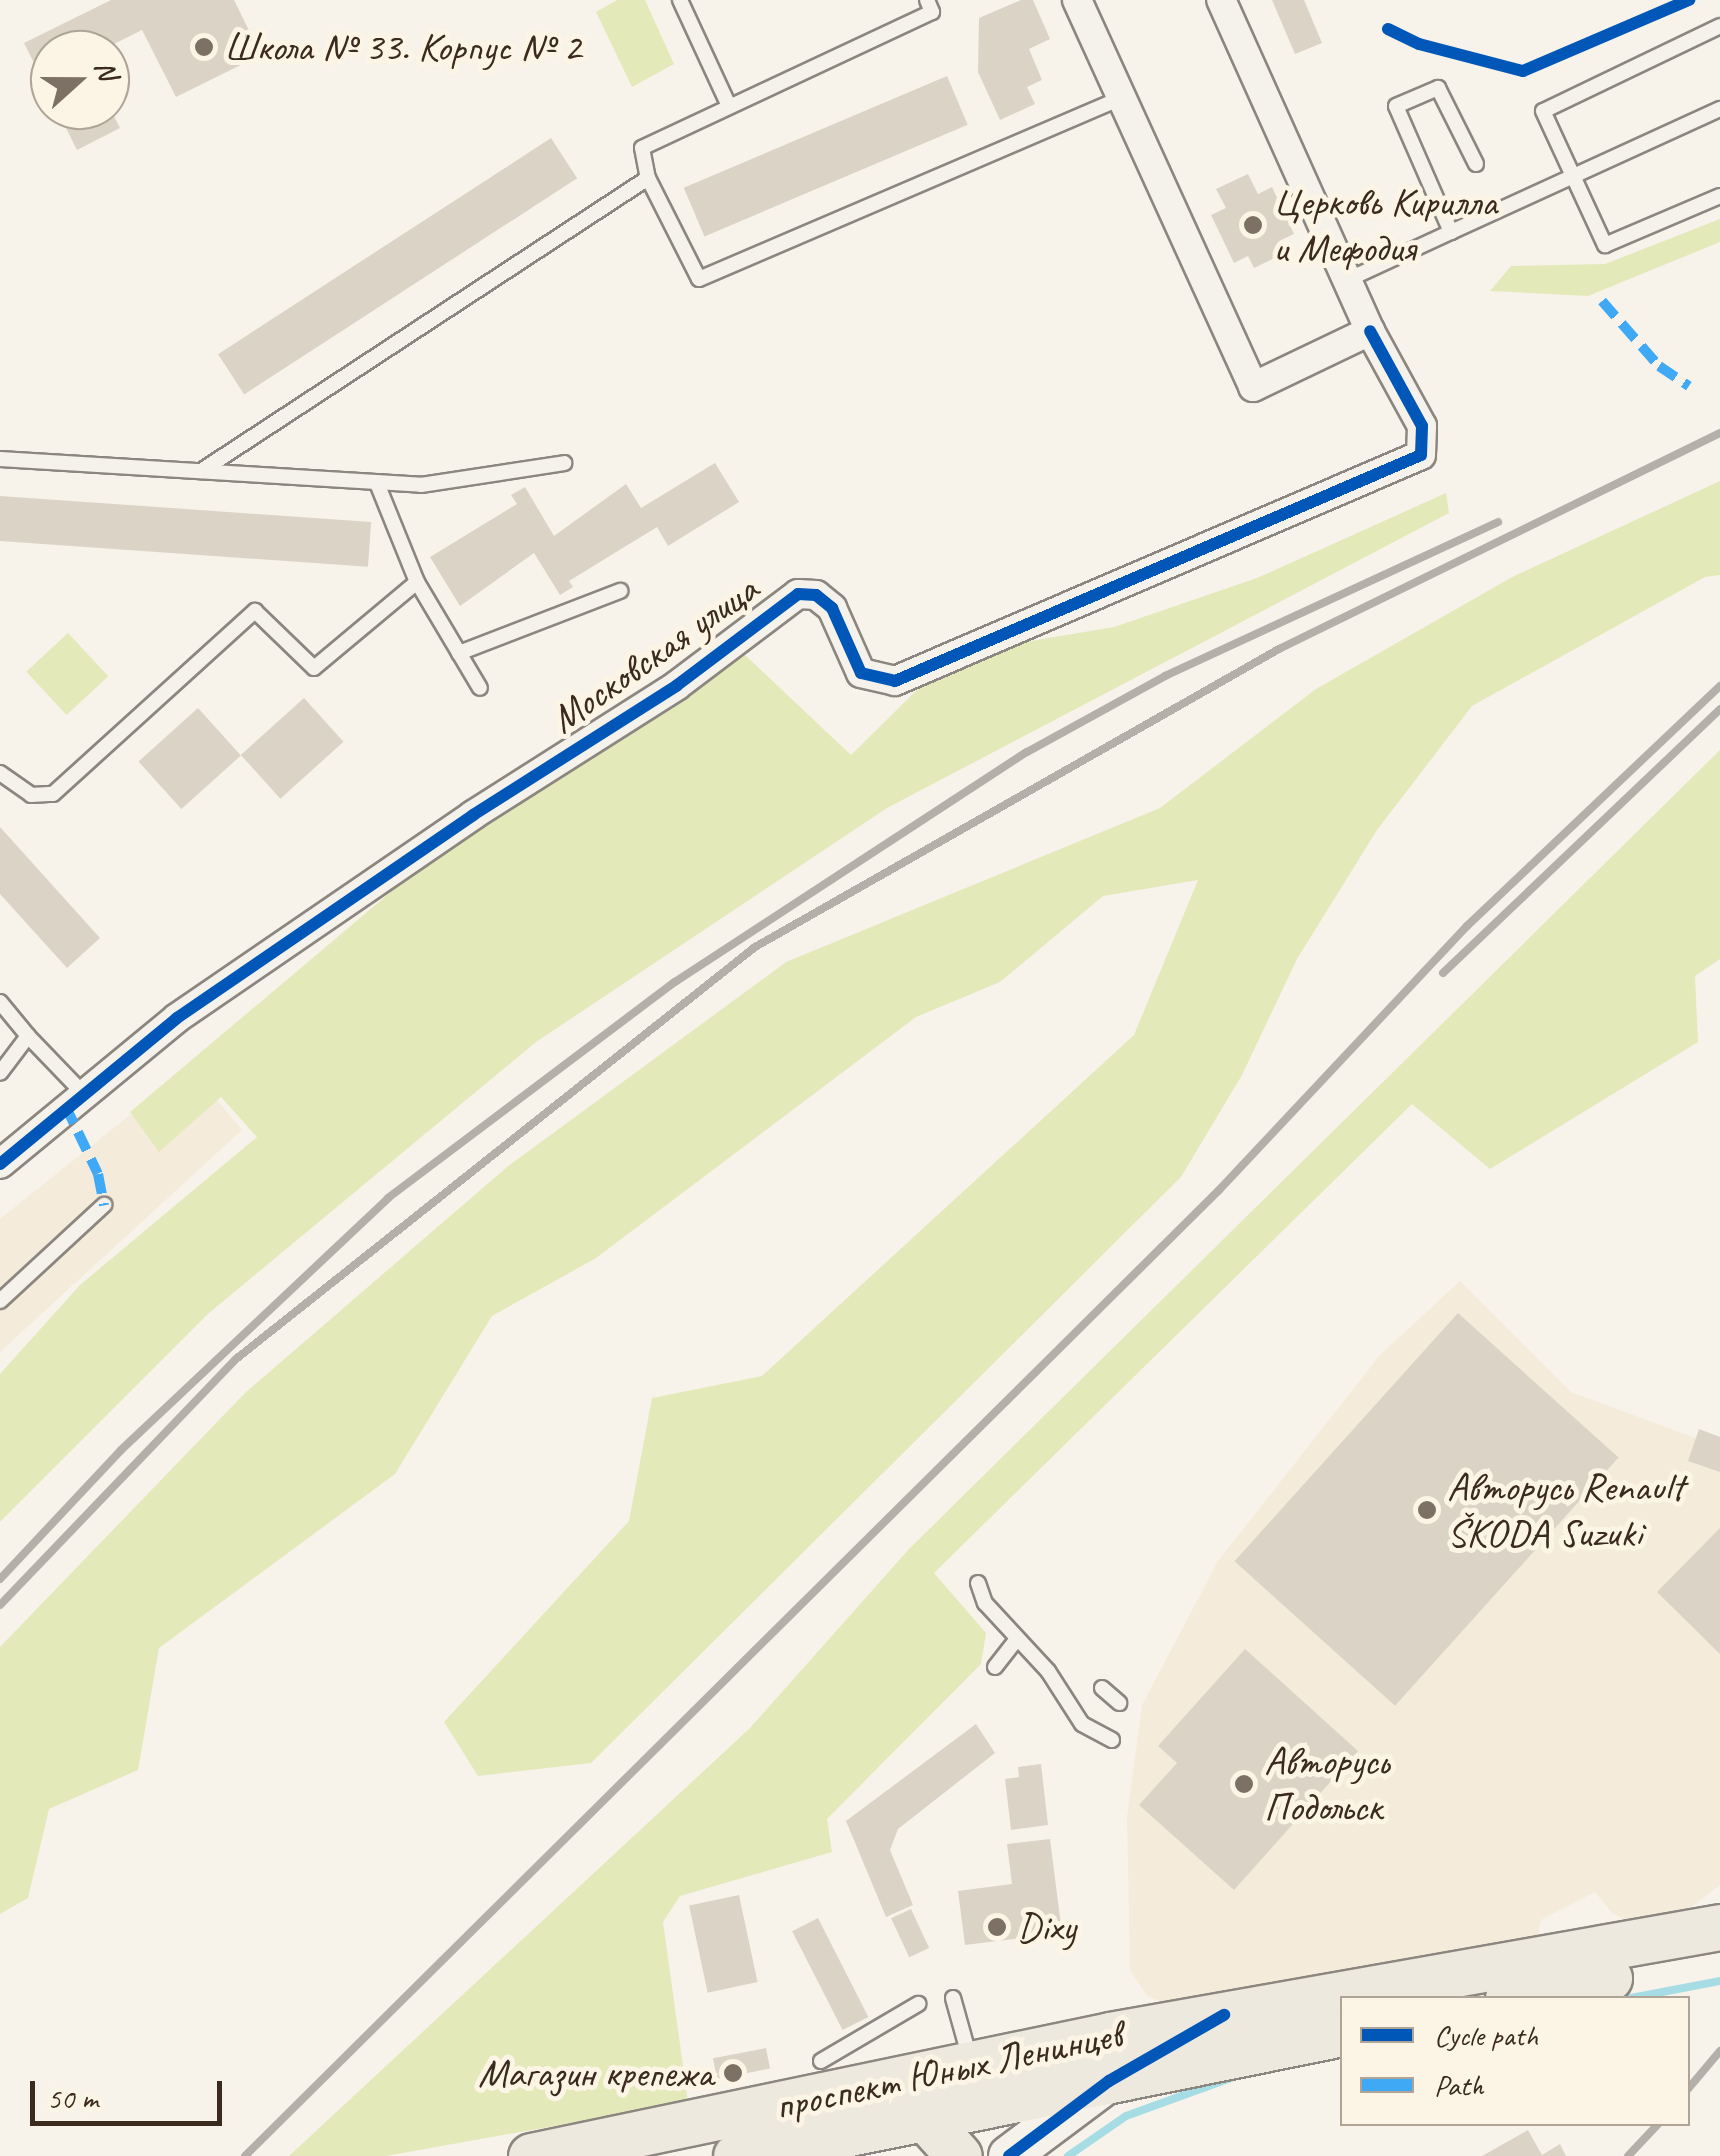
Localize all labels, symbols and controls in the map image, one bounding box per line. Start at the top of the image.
place label: Школа № 33. Корпус № 2 [224,23,581,71]
north arrow [30,30,130,130]
marker: Школа № 33. Корпус № 2 [193,36,215,58]
text: N [87,55,126,84]
place label: Церковь Кирилла и Мефодия [1273,178,1498,272]
marker: Церковь Кирилла и Мефодия [1242,214,1264,236]
street label: Московская улица [540,564,768,744]
place label: Авторусь Renault ŠKODA Suzuki [1447,1463,1684,1557]
marker: Авторусь Renault ŠKODA Suzuki [1416,1499,1438,1521]
place label: Авторусь Подольск [1264,1737,1388,1831]
marker: Авторусь Подольск [1233,1773,1255,1795]
place label: Dixy [1017,1903,1076,1951]
marker: Dixy [986,1916,1008,1938]
legend [1340,1996,1690,2126]
street label: проспект Юных Ленинцев [771,2010,1125,2130]
text: Cycle path [1434,2016,1538,2054]
place label: Магазин крепежа [478,2049,713,2097]
scale bar [35,2061,228,2123]
marker: Магазин крепежа [722,2062,744,2084]
text: Path [1434,2066,1483,2104]
text: 50 m [47,2079,98,2117]

